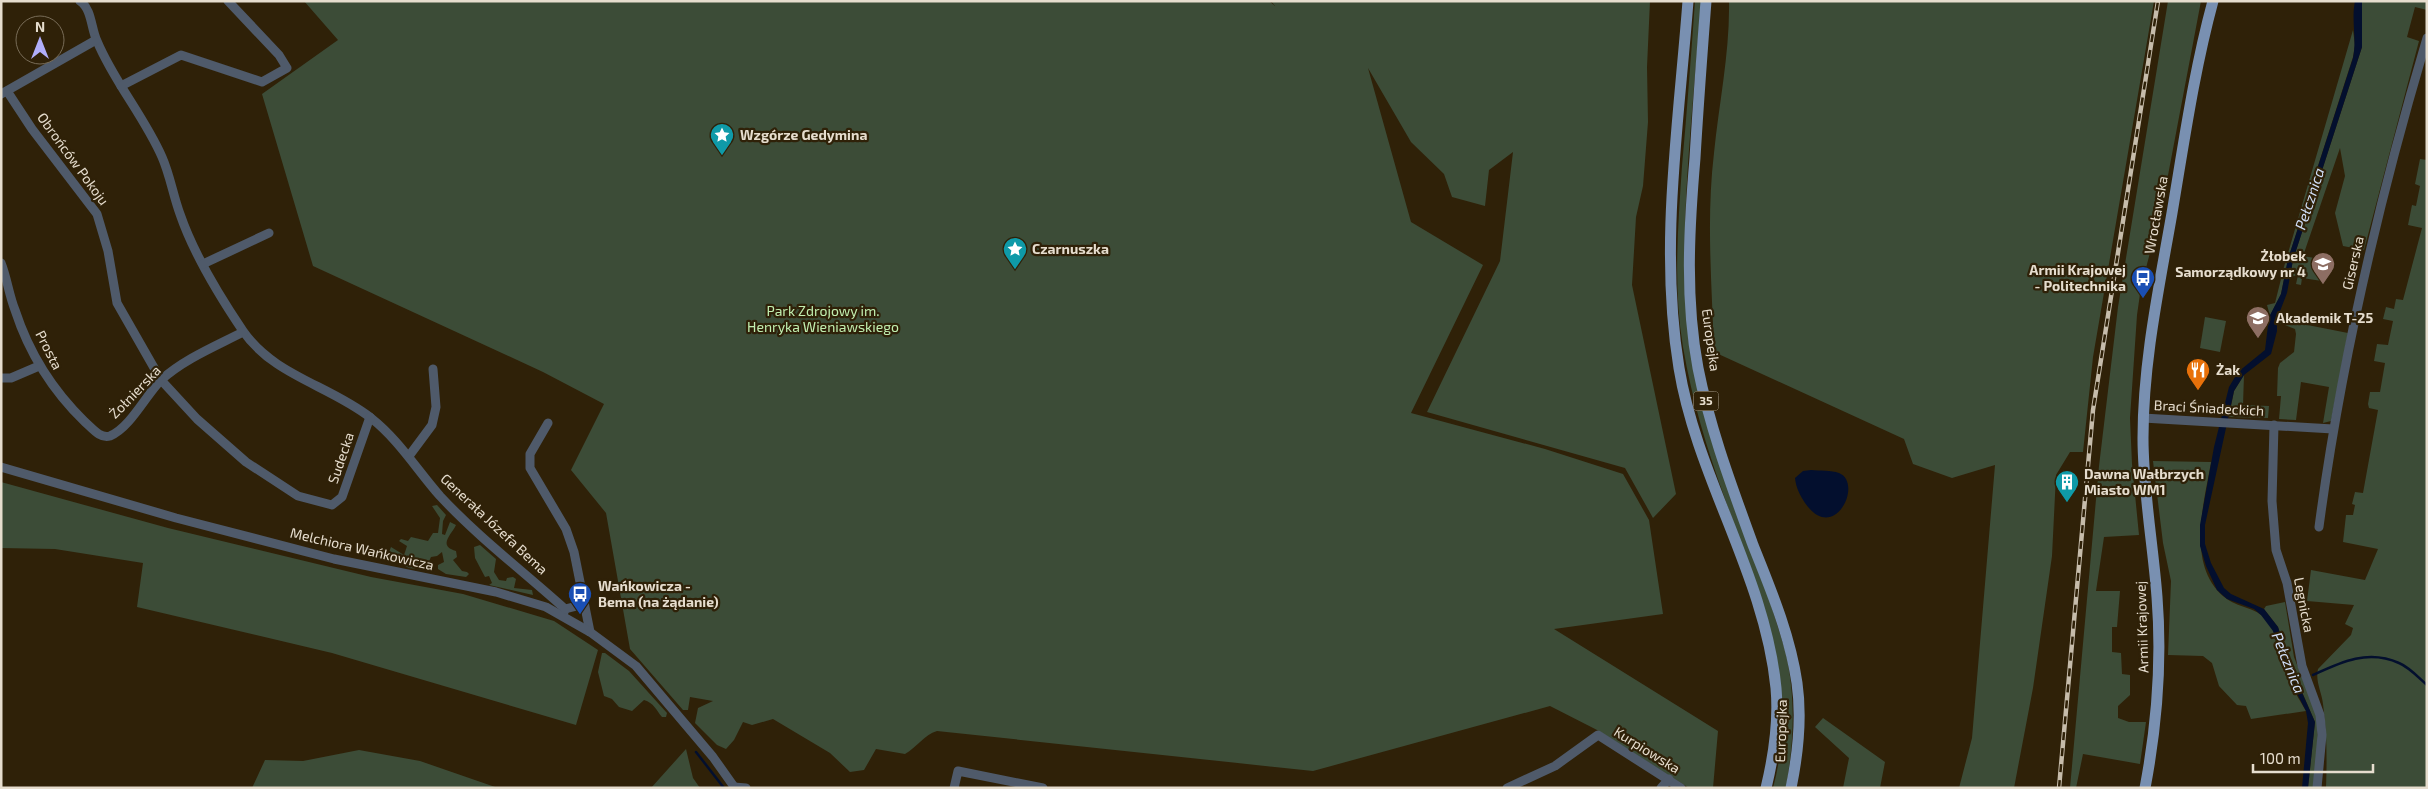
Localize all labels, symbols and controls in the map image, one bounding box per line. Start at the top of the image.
north arrow [15,15,65,65]
text: N [35,18,45,35]
street label: Obrońców Pokoju [34,109,113,208]
place icon: Wzgórze Gedymina [709,122,735,156]
place label: Wzgórze Gedymina [740,126,867,143]
water label: Pełcznica [2291,165,2328,232]
street label: Wrocławska [2140,175,2171,255]
street label: Giserska [2338,234,2367,291]
place icon: Czarnuszka [1002,236,1028,270]
place label: Czarnuszka [1032,240,1109,257]
place label: Żłobek Samorządkowy nr 4 [2175,247,2306,280]
school or university icon: Żłobek Samorządkowy nr 4 [2310,251,2336,285]
place label: Armii Krajowej - Politechnika [2029,261,2126,294]
bus stop icon: Armii Krajowej - Politechnika [2130,265,2156,299]
park label: Park Zdrojowy im. Henryka Wieniawskiego [747,302,899,335]
school or university icon: Akademik T-25 [2245,305,2271,339]
street label: Europejka [1699,307,1724,372]
place label: Akademik T-25 [2276,309,2373,326]
street label: Prosta [32,327,67,372]
restaurant icon: Żak [2185,357,2211,391]
place label: Żak [2216,361,2240,378]
street label: Żołnierska [105,362,164,422]
road number: 35 [1694,392,1718,411]
street label: Braci Śniadeckich [2153,396,2265,419]
street label: Sudecka [324,430,357,486]
place label: Dawna Wałbrzych Miasto WM1 [2084,465,2204,498]
building icon: Dawna Wałbrzych Miasto WM1 [2054,469,2080,503]
street label: Generała Józefa Bema [437,470,551,578]
street label: Melchiora Wańkowicza [289,524,436,573]
street label: Legnicka [2291,576,2318,634]
place label: Wańkowicza - Bema (na żądanie) [598,577,719,610]
bus stop icon: Wańkowicza - Bema (na żądanie) [567,581,593,615]
street label: Armii Krajowej [2131,581,2152,673]
water label: Pełcznica [2269,629,2309,696]
street label: Europejka [1771,699,1790,763]
street label: Kurpiowska [1611,723,1683,777]
scale bar [2253,742,2373,774]
text: 100 m [2260,749,2301,767]

